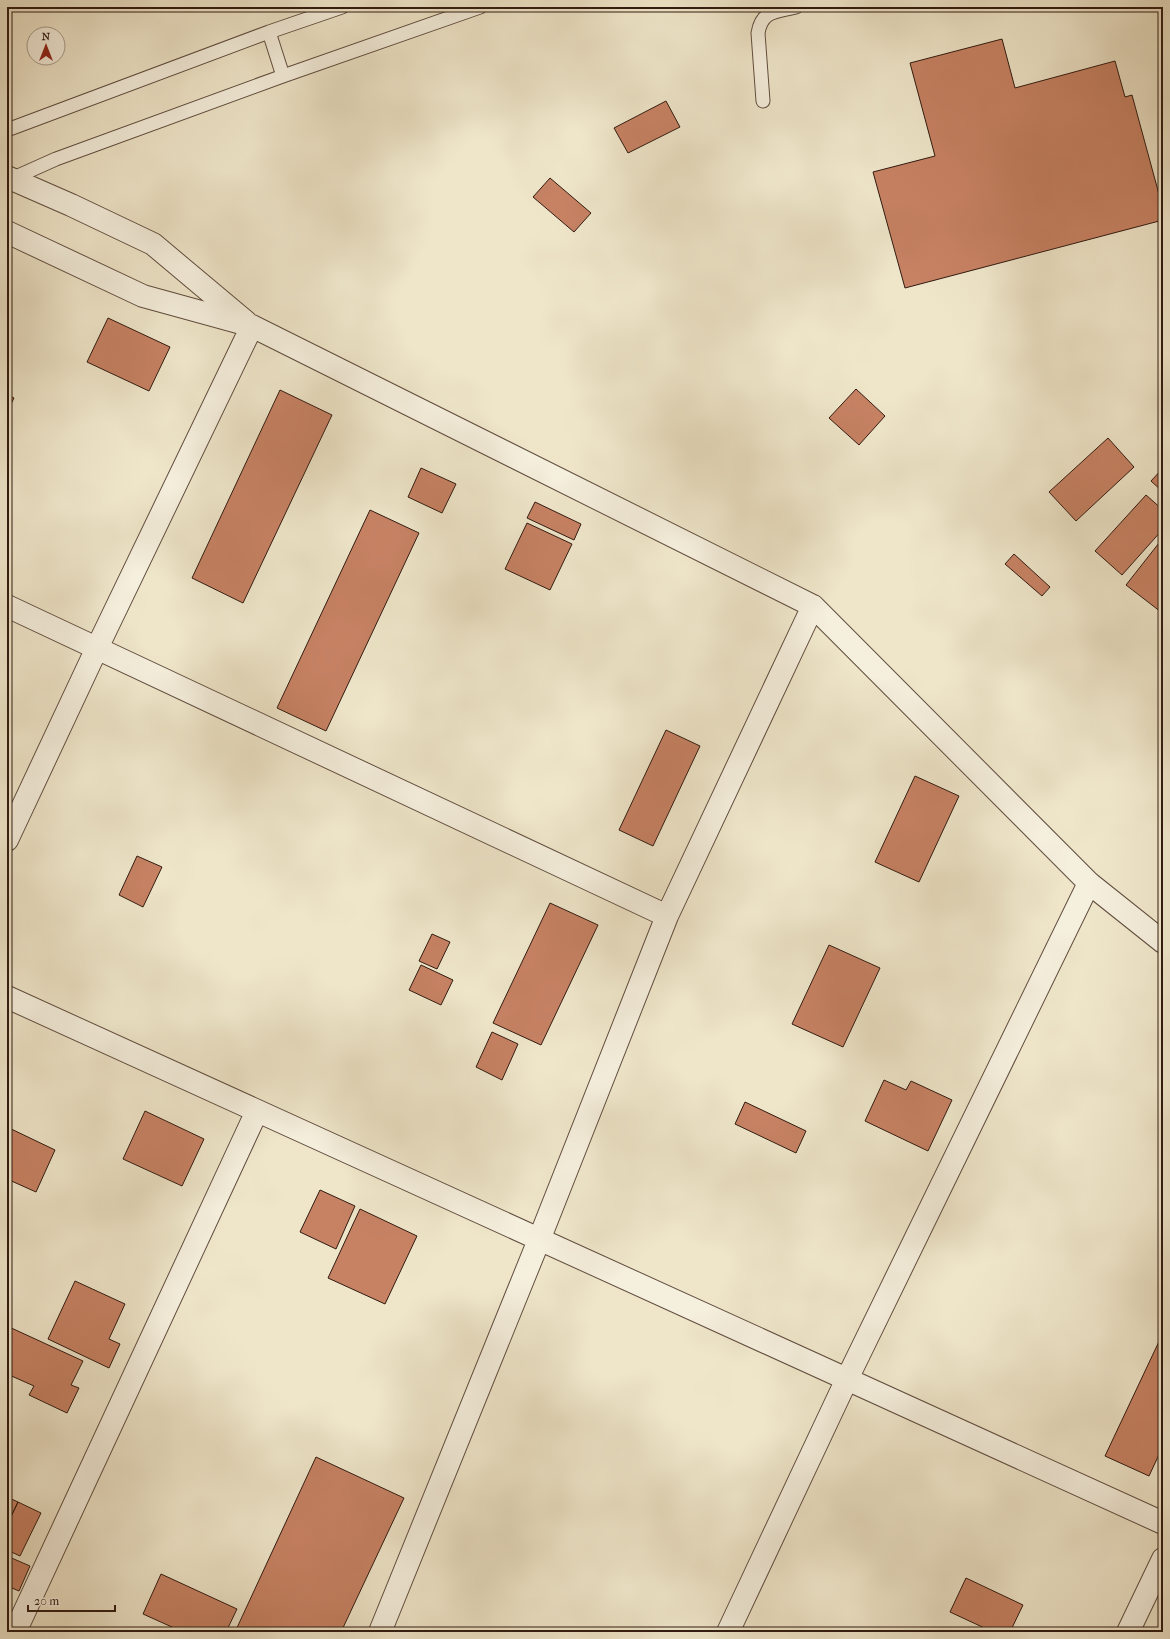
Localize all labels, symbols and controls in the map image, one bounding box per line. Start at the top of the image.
north arrow [26,26,66,66]
text: N [42,30,51,43]
scale bar [28,1587,115,1613]
text: 20 m [34,1594,59,1608]

